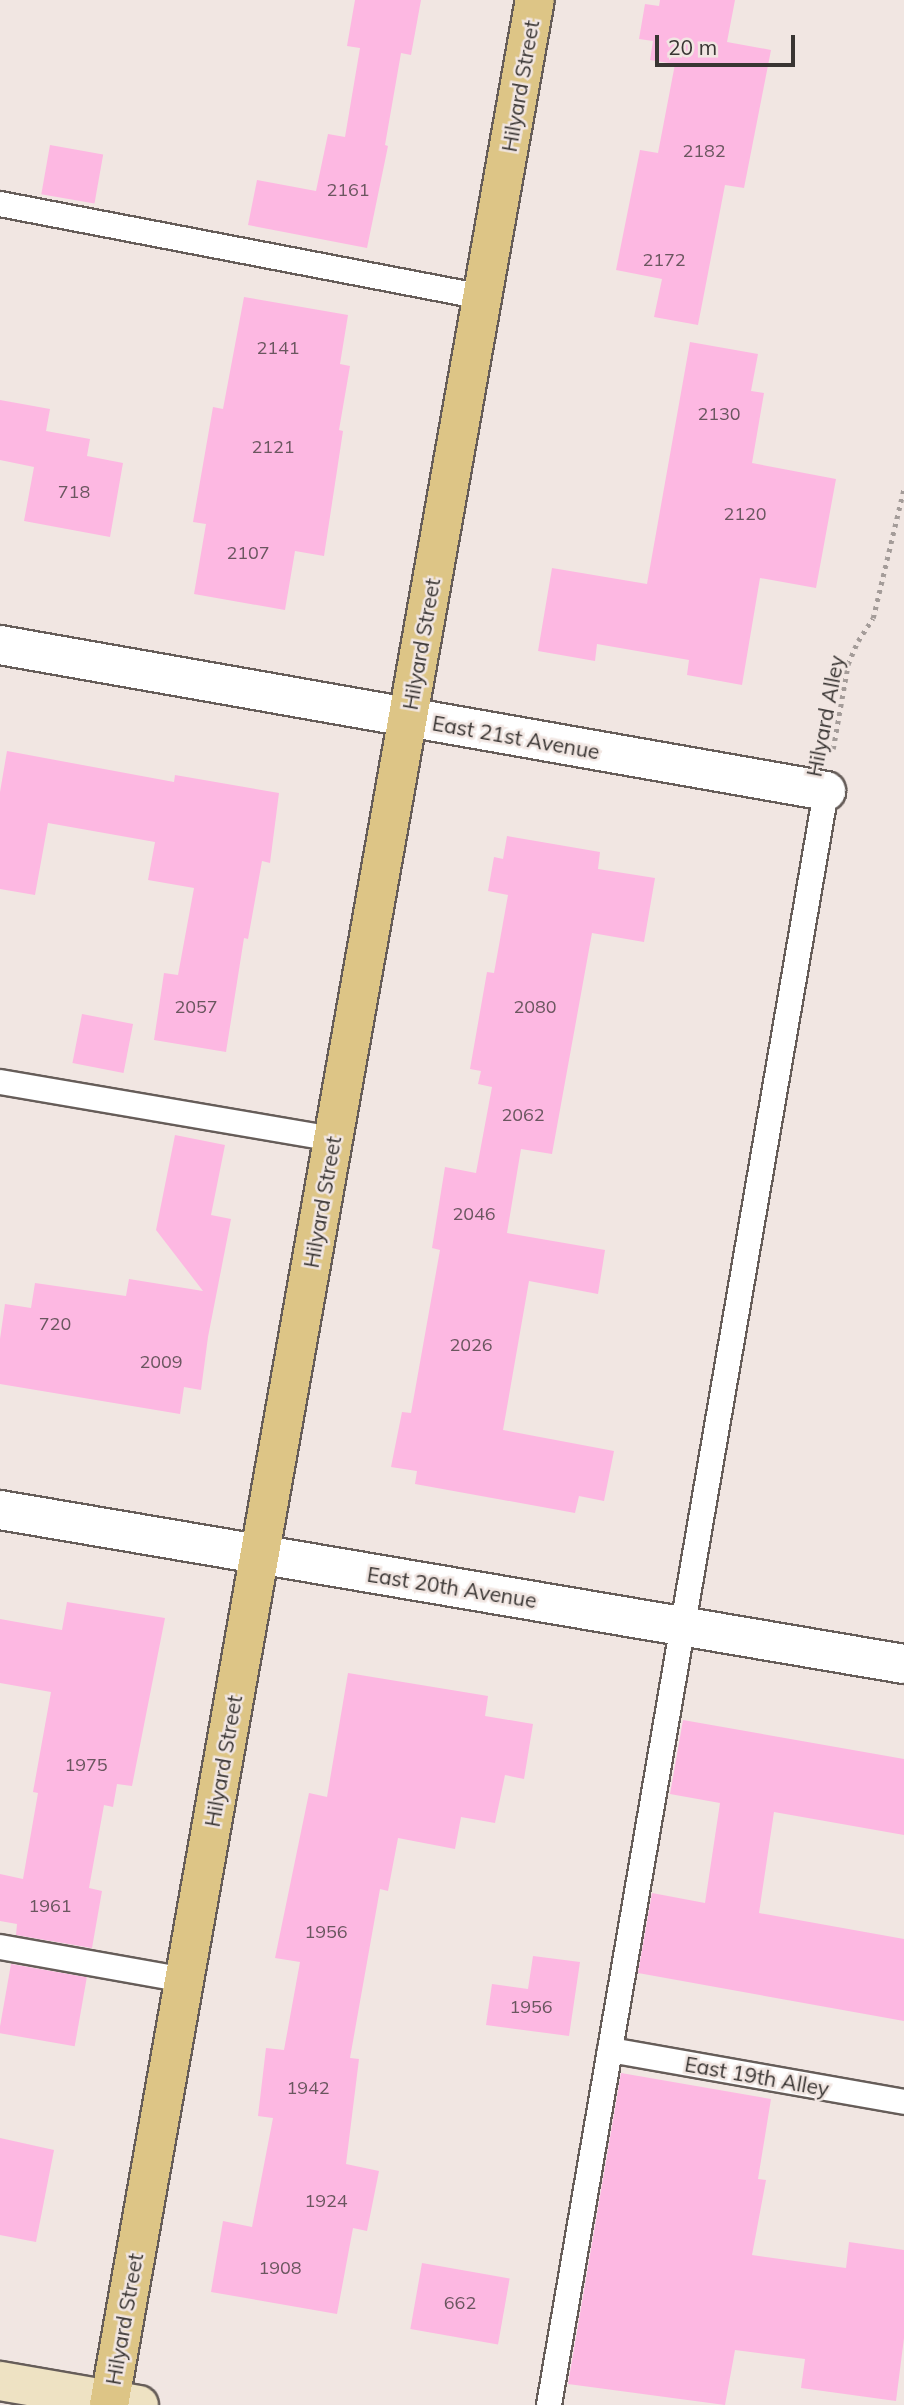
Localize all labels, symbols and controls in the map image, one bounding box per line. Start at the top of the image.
street label: Hilyard Street [496,18,544,154]
scale bar [659,21,799,65]
text: 20 m [668,34,717,60]
house number: 2182 [682,140,726,162]
house number: 2161 [326,179,370,201]
house number: 2172 [642,249,686,271]
house number: 2141 [256,337,300,359]
house number: 2130 [697,403,741,425]
house number: 2121 [251,436,295,458]
house number: 718 [58,481,90,503]
house number: 2120 [723,503,767,525]
house number: 2107 [226,542,270,564]
street label: Hilyard Street [397,576,445,712]
street label: Hilyard Alley [801,653,849,779]
street label: East 21st Avenue [430,710,602,764]
house number: 2057 [174,996,218,1018]
house number: 2080 [513,996,557,1018]
house number: 2062 [501,1104,545,1126]
street label: Hilyard Street [298,1134,346,1270]
house number: 2046 [452,1203,496,1225]
house number: 720 [39,1313,71,1335]
house number: 2026 [449,1334,493,1356]
house number: 2009 [139,1351,183,1373]
street label: East 20th Avenue [365,1561,539,1613]
street label: Hilyard Street [199,1693,247,1829]
house number: 1975 [64,1754,108,1776]
house number: 1961 [28,1895,72,1917]
house number: 1956 [304,1921,348,1943]
house number: 1956 [509,1996,553,2018]
street label: East 19th Alley [683,2051,831,2101]
house number: 1942 [286,2077,330,2099]
house number: 1924 [304,2190,348,2212]
street label: Hilyard Street [100,2251,148,2387]
house number: 1908 [258,2257,302,2279]
house number: 662 [444,2292,476,2314]

